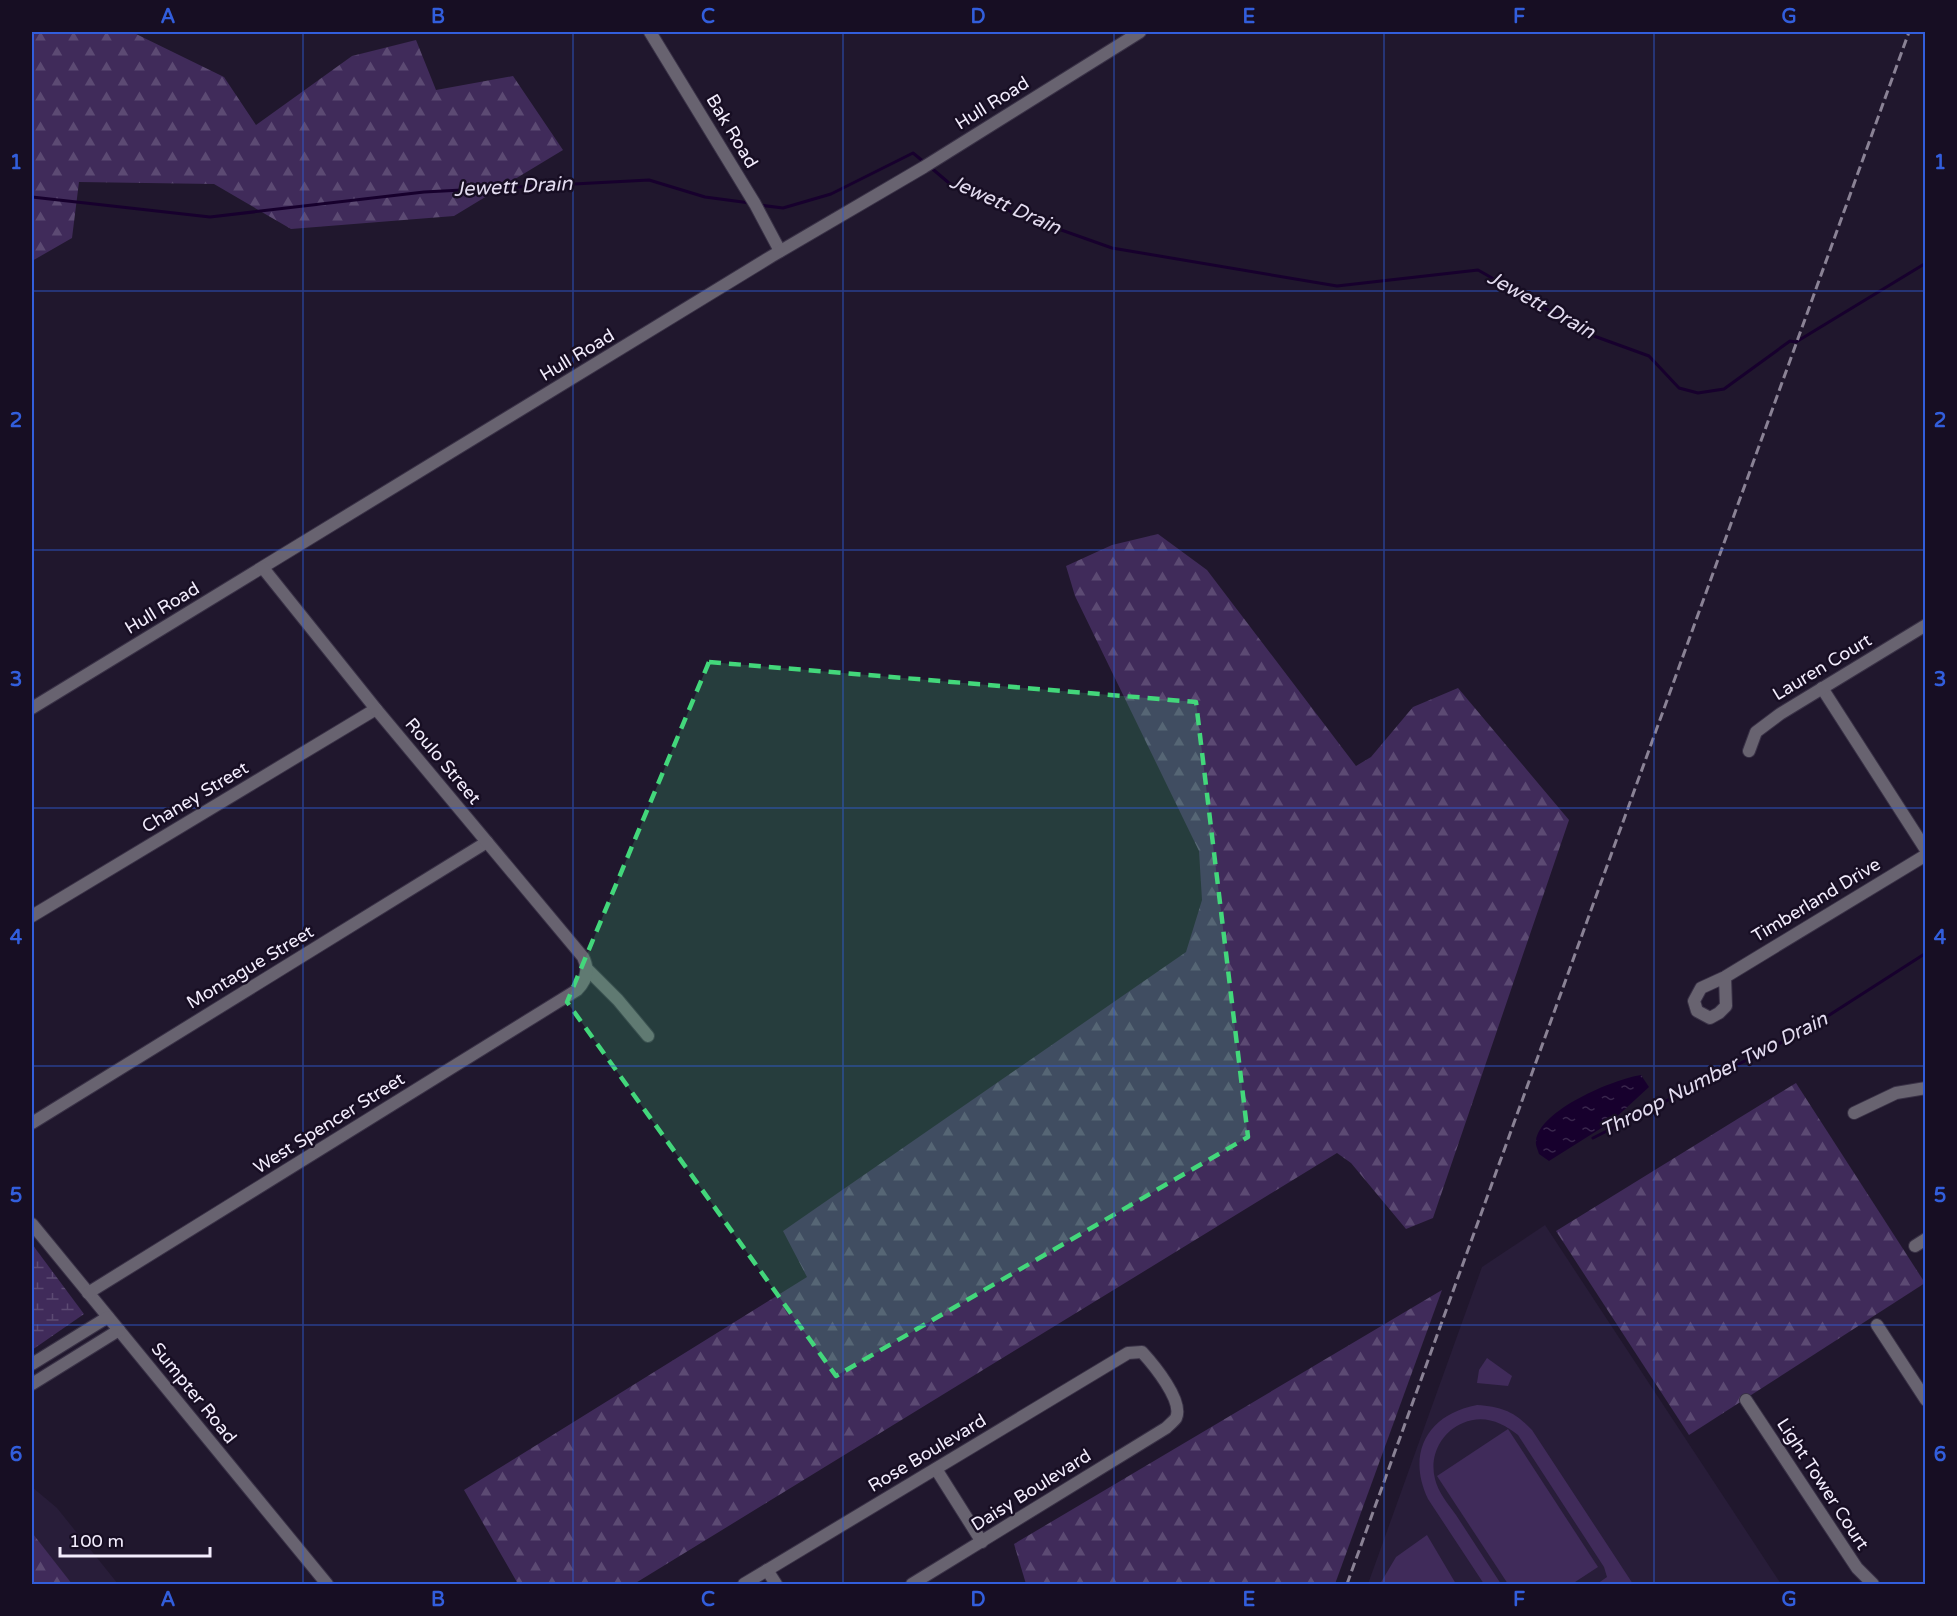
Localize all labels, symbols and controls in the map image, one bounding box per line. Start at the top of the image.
text: A [161,5,176,29]
text: B [431,5,445,29]
text: C [701,5,715,29]
text: D [970,5,986,29]
text: E [1243,5,1256,29]
text: F [1513,5,1525,29]
text: G [1781,5,1797,29]
street label: Hull Road [951,72,1033,134]
street label: Bak Road [701,90,763,172]
text: 1 [10,151,22,175]
text: 1 [1934,151,1946,175]
water label: Jewett Drain [946,170,1065,240]
water label: Jewett Drain [453,172,574,202]
water label: Jewett Drain [1483,266,1600,345]
street label: Hull Road [536,324,618,386]
text: 2 [10,409,22,433]
text: 2 [1934,409,1946,433]
street label: Hull Road [121,577,203,639]
street label: Lauren Court [1768,629,1876,705]
text: 3 [10,668,22,692]
text: 3 [1934,668,1946,692]
street label: Roulo Street [400,713,486,809]
street label: Chaney Street [138,756,252,837]
street label: Timberland Drive [1748,853,1884,947]
street label: Montague Street [182,920,318,1014]
text: 4 [10,926,23,950]
text: 4 [1934,926,1947,950]
water label: Throop Number Two Drain [1596,1007,1832,1143]
street label: West Spencer Street [249,1068,409,1178]
text: 5 [10,1184,22,1208]
text: 5 [1934,1184,1946,1208]
street label: Sumpter Road [147,1338,241,1448]
street label: Rose Boulevard [864,1409,990,1497]
street label: Light Tower Court [1772,1414,1874,1554]
text: 6 [10,1443,22,1467]
text: 6 [1934,1443,1946,1467]
street label: Daisy Boulevard [967,1444,1095,1536]
scale bar [60,1520,210,1558]
text: 100 m [69,1530,124,1552]
text: A [161,1588,176,1612]
text: B [431,1588,445,1612]
text: C [701,1588,715,1612]
text: D [970,1588,986,1612]
text: E [1243,1588,1256,1612]
text: F [1513,1588,1525,1612]
text: G [1781,1588,1797,1612]

